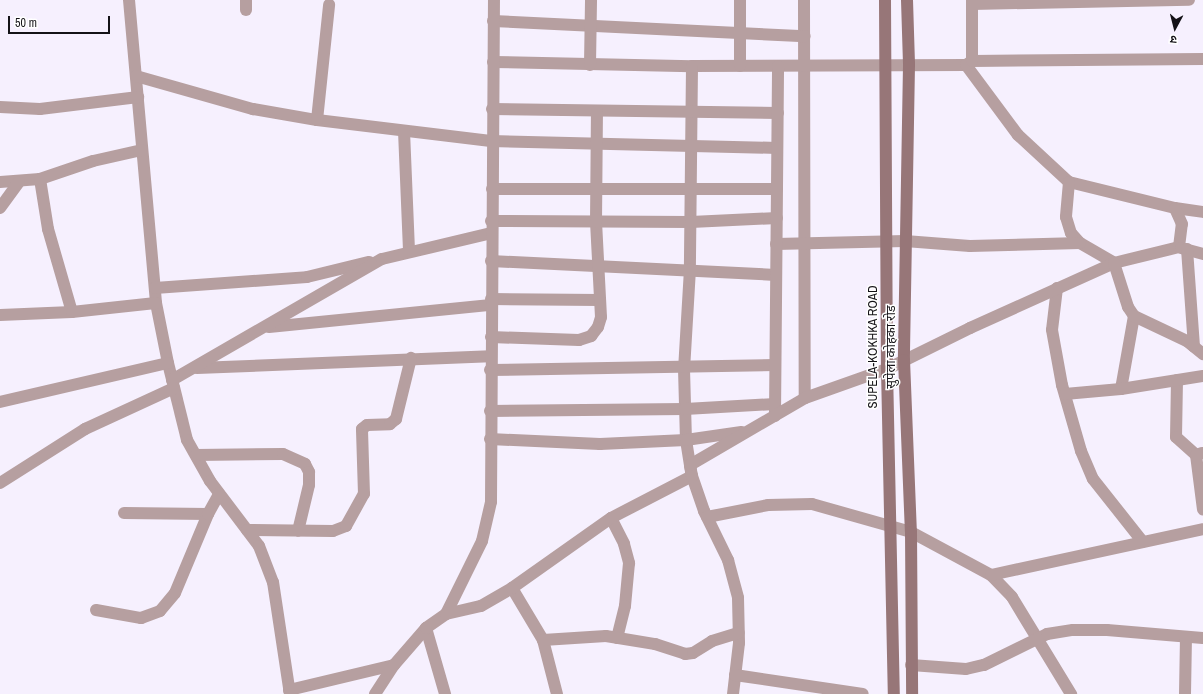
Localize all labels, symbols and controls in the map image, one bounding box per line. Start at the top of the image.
scale bar [10,8,112,34]
north arrow [1155,8,1195,48]
text: 50 m [15,15,37,31]
text: उ [1169,33,1178,47]
street label: SUPELA-KOKHKA ROAD [865,285,881,409]
street label: सुपेला कोहका रोड [883,305,899,389]

